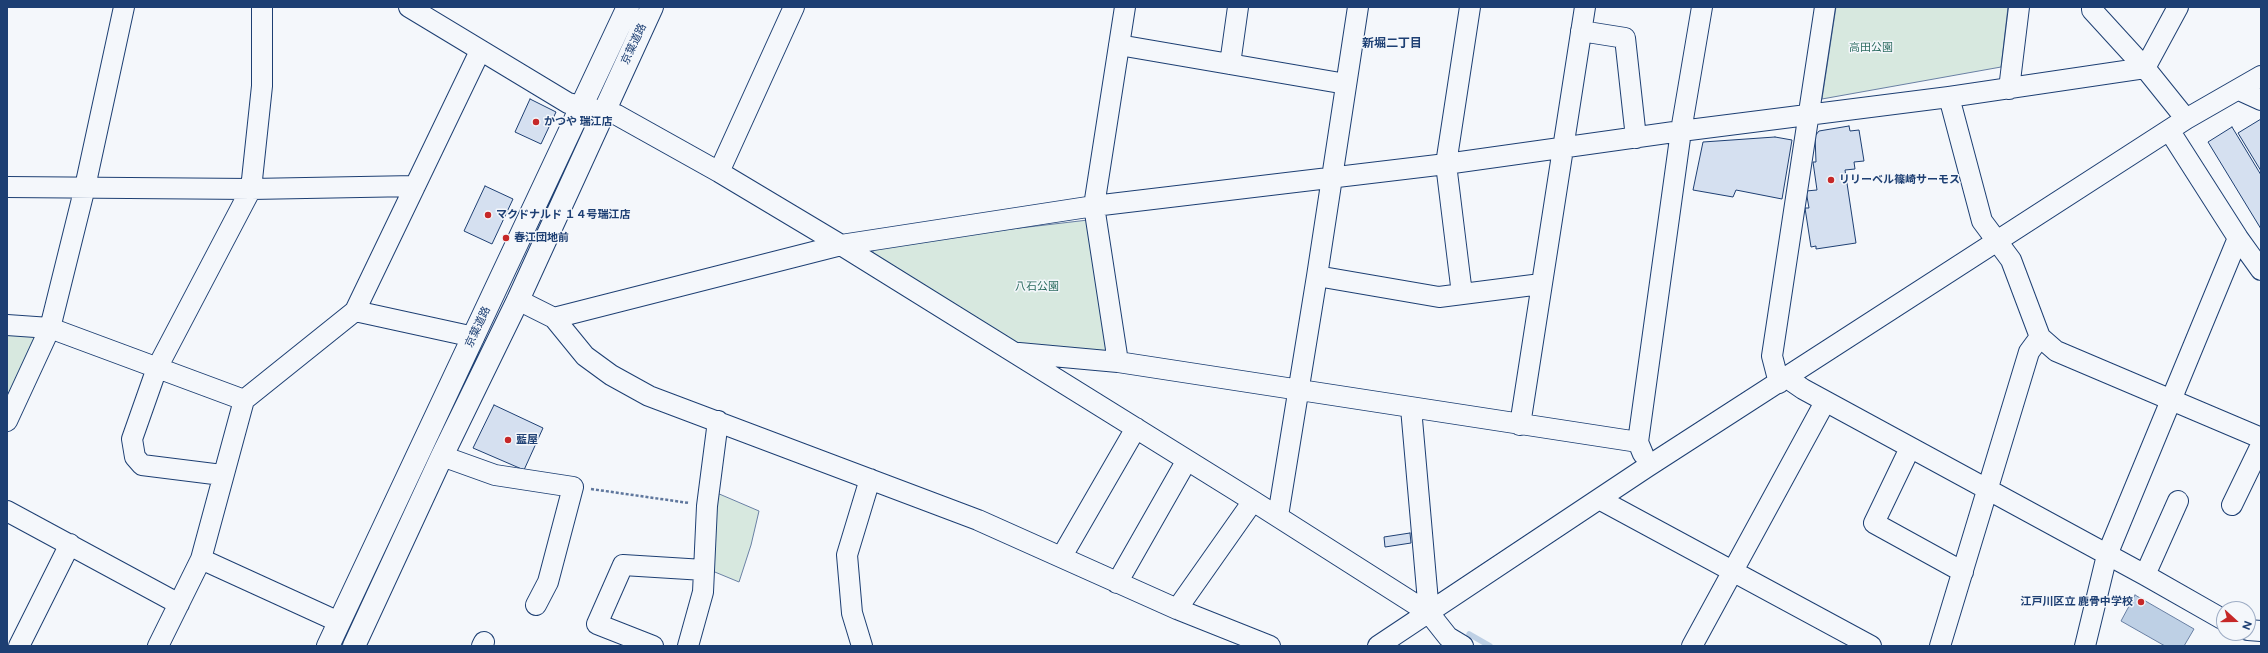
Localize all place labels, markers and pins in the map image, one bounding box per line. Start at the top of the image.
place label: かつや 瑞江店 [544,115,613,129]
marker: かつや 瑞江店 [531,117,541,127]
place label: リリーベル篠崎サーモス [1839,173,1960,187]
marker: リリーベル篠崎サーモス [1826,175,1836,185]
place label: マクドナルド １４号瑞江店 [496,208,631,222]
marker: マクドナルド １４号瑞江店 [483,210,493,220]
place label: 春江団地前 [514,231,569,245]
marker: 春江団地前 [501,233,511,243]
place label: 藍屋 [516,433,538,447]
marker: 藍屋 [503,435,513,445]
place label: 江戸川区立 鹿骨中学校 [2020,595,2133,609]
marker: 江戸川区立 鹿骨中学校 [2136,597,2146,607]

